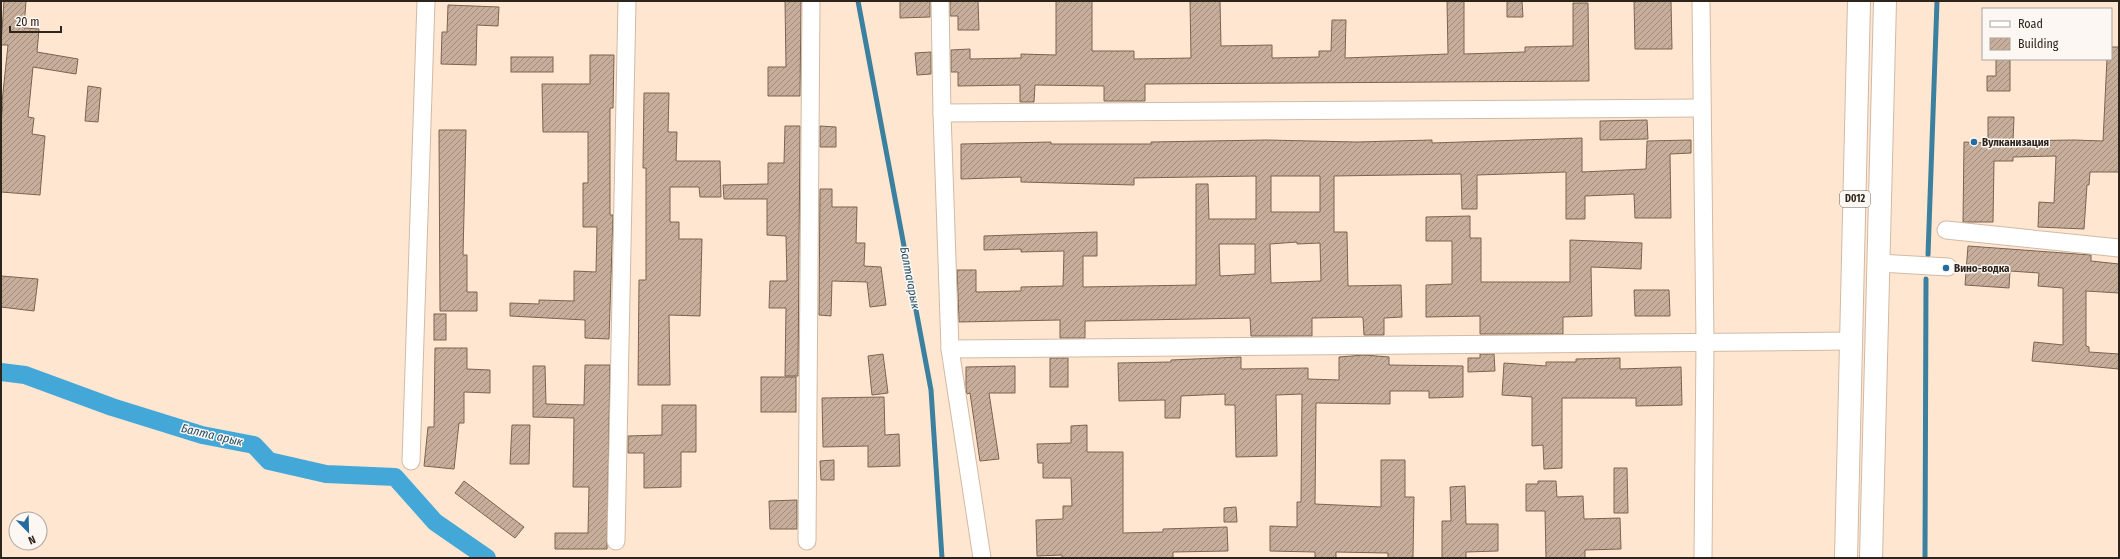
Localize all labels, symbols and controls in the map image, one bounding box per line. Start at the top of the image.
scale bar [10,8,61,34]
legend [1982,8,2112,60]
text: 20 m [16,15,40,29]
text: Road [2018,17,2043,31]
text: Building [2018,37,2059,51]
place label: Вулканизация [1982,136,2049,149]
marker: Вулканизация [1969,137,1979,147]
road number: D012 [1840,191,1870,207]
water label: Балта арык [897,246,923,310]
place label: Вино-водка [1954,262,2010,275]
marker: Вино-водка [1941,263,1951,273]
water label: Балта арык [180,421,244,449]
north arrow [8,511,48,551]
text: N [26,532,37,547]

